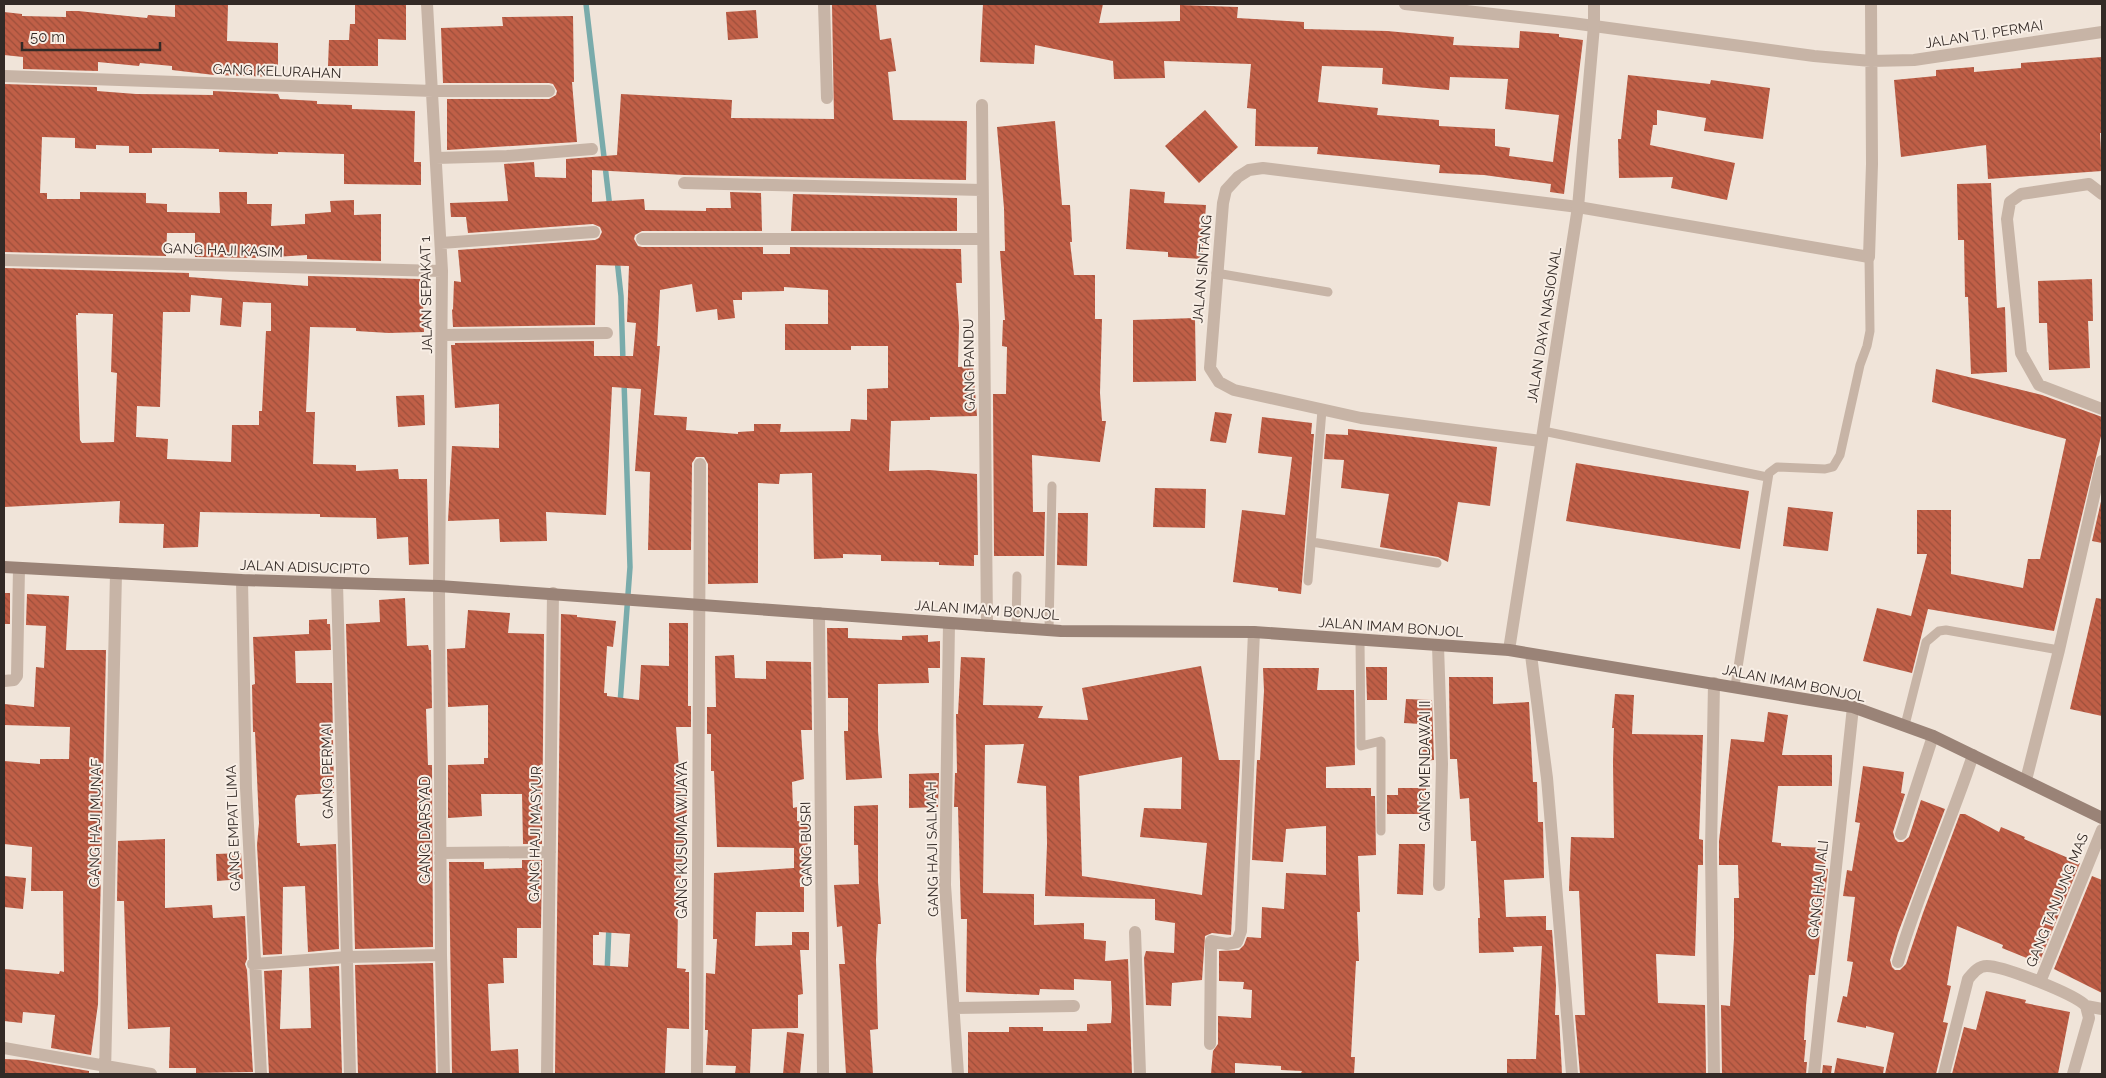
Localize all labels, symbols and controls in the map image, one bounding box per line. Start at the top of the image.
street label: JALAN TJ. PERMAI [1924,17,2044,51]
scale bar [22,20,160,52]
text: 50 m [30,28,65,46]
street label: GANG KELURAHAN [212,61,342,81]
street label: JALAN SINTANG [1189,214,1215,324]
street label: JALAN SEPAKAT 1 [417,236,435,354]
street label: GANG HAJI KASIM [163,240,283,260]
street label: JALAN DAYA NASIONAL [1524,246,1564,404]
street label: GANG PANDU [960,318,978,412]
street label: JALAN ADISUCIPTO [240,557,370,577]
street label: JALAN IMAM BONJOL [914,597,1060,623]
street label: JALAN IMAM BONJOL [1318,614,1464,640]
street label: JALAN IMAM BONJOL [1721,661,1867,705]
street label: GANG MENDAWAI II [1417,700,1433,832]
street label: GANG PERMAI [318,723,336,819]
street label: GANG HAJI MUNAF [86,758,104,888]
street label: GANG KUSUMA WIJAYA [674,761,690,919]
street label: GANG EMPAT LIMA [223,764,243,891]
street label: GANG HAJI MASYUR [526,766,544,902]
street label: GANG DARSYAD [417,776,433,884]
street label: GANG HAJI SALMAH [923,781,941,917]
street label: GANG BUSRI [797,801,815,887]
street label: GANG TANJUNG MAS [2023,830,2091,969]
street label: GANG HAJI ALI [1805,839,1831,939]

